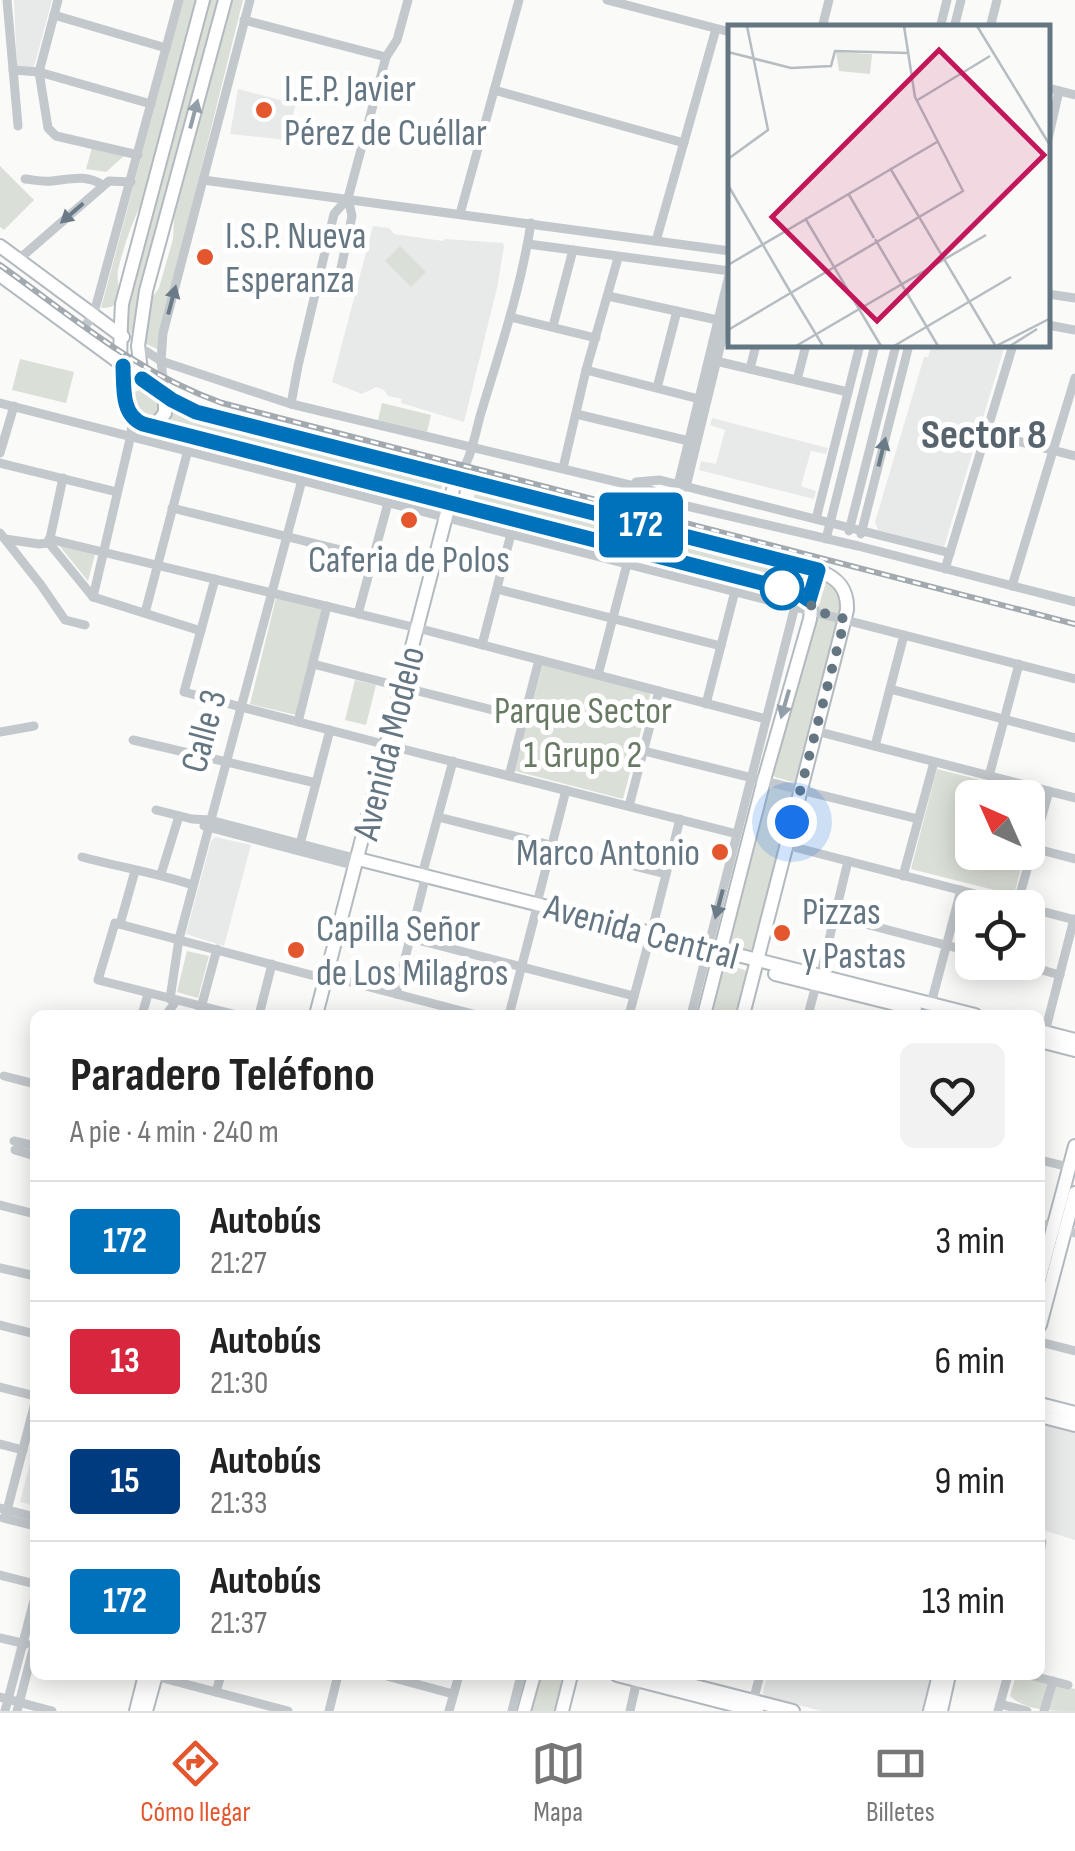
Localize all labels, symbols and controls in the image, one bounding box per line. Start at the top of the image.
inset map [728,25,1050,348]
place label: I.E.P. Javier Pérez de Cuéllar [284,67,487,156]
one-way arrow [187,98,202,129]
marker: I.E.P. Javier Pérez de Cuéllar [253,99,275,121]
one-way arrow [60,201,85,223]
place label: I.S.P. Nueva Esperanza [225,214,366,303]
marker: I.S.P. Nueva Esperanza [194,246,216,268]
one-way arrow [164,284,180,315]
district label: Sector 8 [921,410,1047,461]
one-way arrow [875,436,890,467]
line badge: 172 [584,492,698,558]
text: 172 [619,504,663,547]
marker: Caferia de Polos [398,509,420,531]
place label: Caferia de Polos [308,538,510,583]
unlabelled marker [761,567,803,609]
street label: Avenida Modelo [343,642,435,846]
street label: Calle 3 [172,685,237,778]
park label: Parque Sector 1 Grupo 2 [494,689,672,778]
one-way arrow [777,689,793,720]
north arrow [955,780,1045,870]
map controls [955,780,1045,980]
your location [767,797,817,847]
place label: Marco Antonio [516,831,700,876]
marker: Marco Antonio [709,841,731,863]
street label: Avenida Central [539,885,743,980]
one-way arrow [711,889,726,920]
place label: Pizzas y Pastas [802,890,906,979]
button: locate [955,890,1045,980]
place label: Capilla Señor de Los Milagros [316,907,508,996]
marker: Pizzas y Pastas [771,922,793,944]
marker: Capilla Señor de Los Milagros [285,939,307,961]
button: heart [900,1043,1005,1148]
text: Paradero Teléfono [70,1047,375,1104]
text: A pie · 4 min · 240 m [70,1113,279,1152]
text: Autobús [210,1199,321,1244]
text: 3 min [935,1219,1005,1264]
text: 172 [103,1220,147,1263]
text: 21:27 [210,1244,267,1283]
text: Autobús [210,1319,321,1364]
text: 6 min [935,1339,1005,1384]
text: 13 [110,1340,140,1383]
text: 21:30 [210,1364,268,1403]
text: Autobús [210,1439,321,1484]
text: 9 min [934,1459,1005,1504]
text: 15 [110,1460,140,1503]
text: 21:33 [210,1484,267,1523]
text: Autobús [210,1559,321,1604]
text: 13 min [922,1579,1005,1624]
text: 172 [103,1580,147,1623]
text: 21:37 [210,1604,267,1643]
tab: Cómo llegar [140,1736,250,1829]
tab: Mapa [531,1736,586,1829]
tab: Billetes [866,1736,935,1829]

